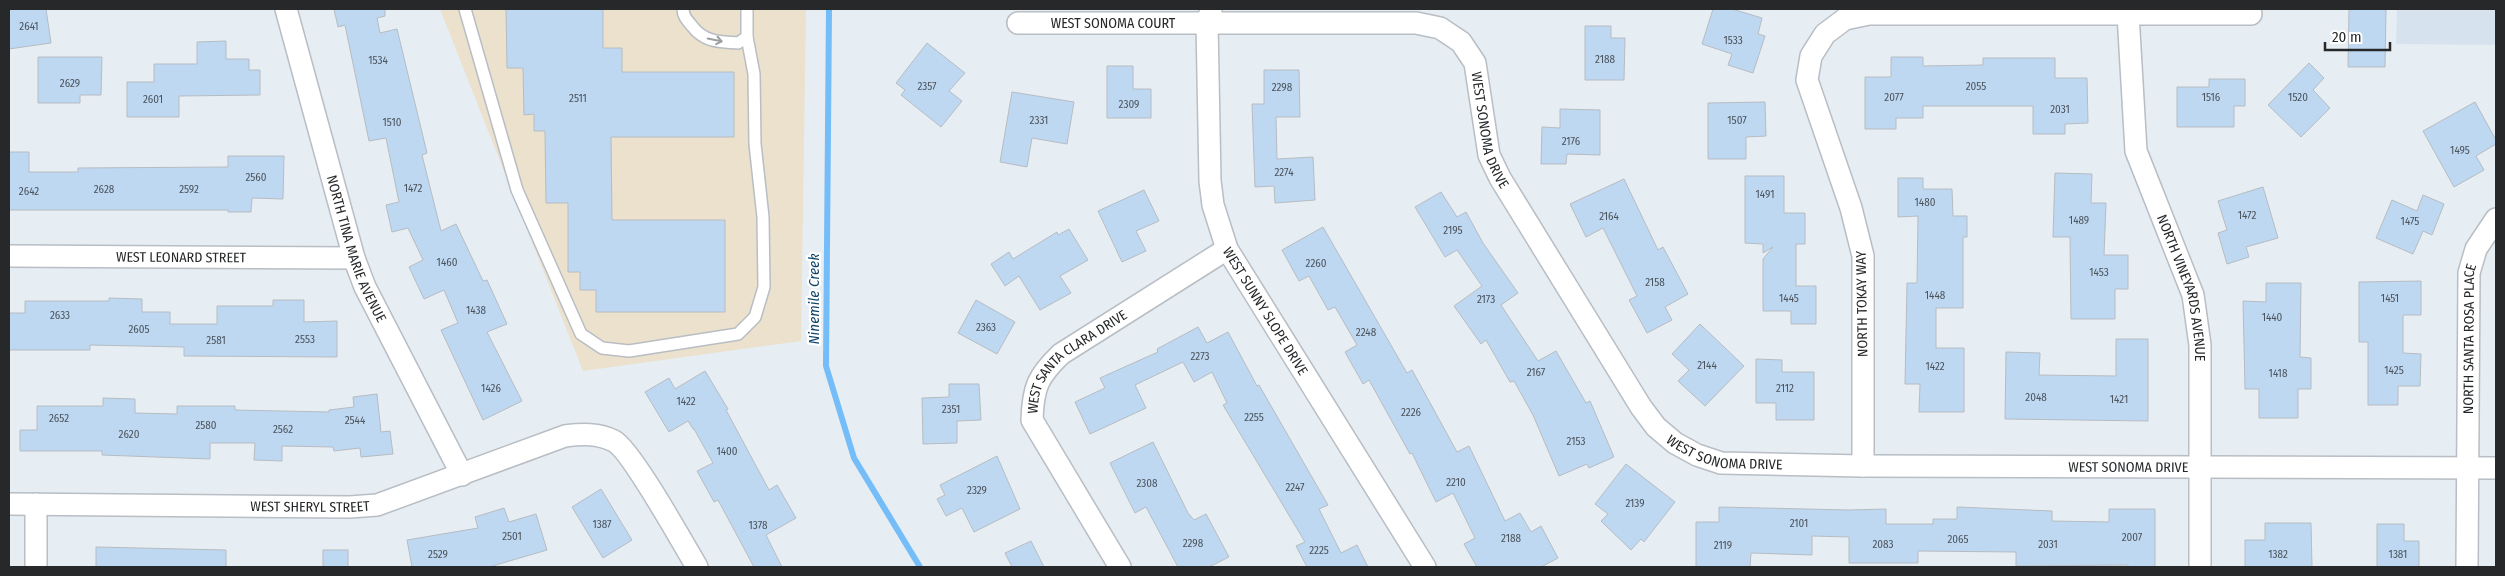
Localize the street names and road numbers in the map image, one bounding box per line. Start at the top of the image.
street label: WEST SONOMA COURT [1051,15,1176,32]
street label: WEST SONOMA DRIVE [1468,71,1513,192]
street label: NORTH TINA MARIE AVENUE [323,173,390,325]
street label: NORTH VINEYARDS AVENUE [2154,212,2209,362]
street label: WEST SUNNY SLOPE DRIVE [1219,244,1312,378]
street label: WEST LEONARD STREET [116,248,247,266]
street label: NORTH TOKAY WAY [1853,251,1871,357]
street label: NORTH SANTA ROSA PLACE [2460,261,2480,414]
street label: WEST SANTA CLARA DRIVE [1024,306,1130,414]
street label: WEST SONOMA DRIVE [1663,431,1783,473]
street label: WEST SONOMA DRIVE [2068,458,2189,476]
street label: WEST SHERYL STREET [250,497,371,516]

